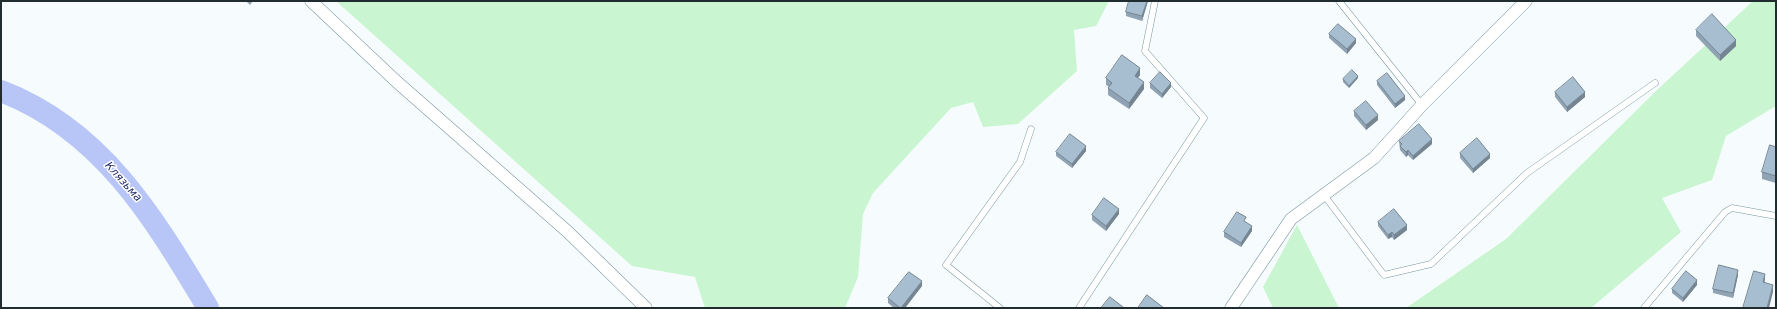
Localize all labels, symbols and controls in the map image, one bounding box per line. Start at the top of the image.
water label: Клязьма [102,159,144,205]

